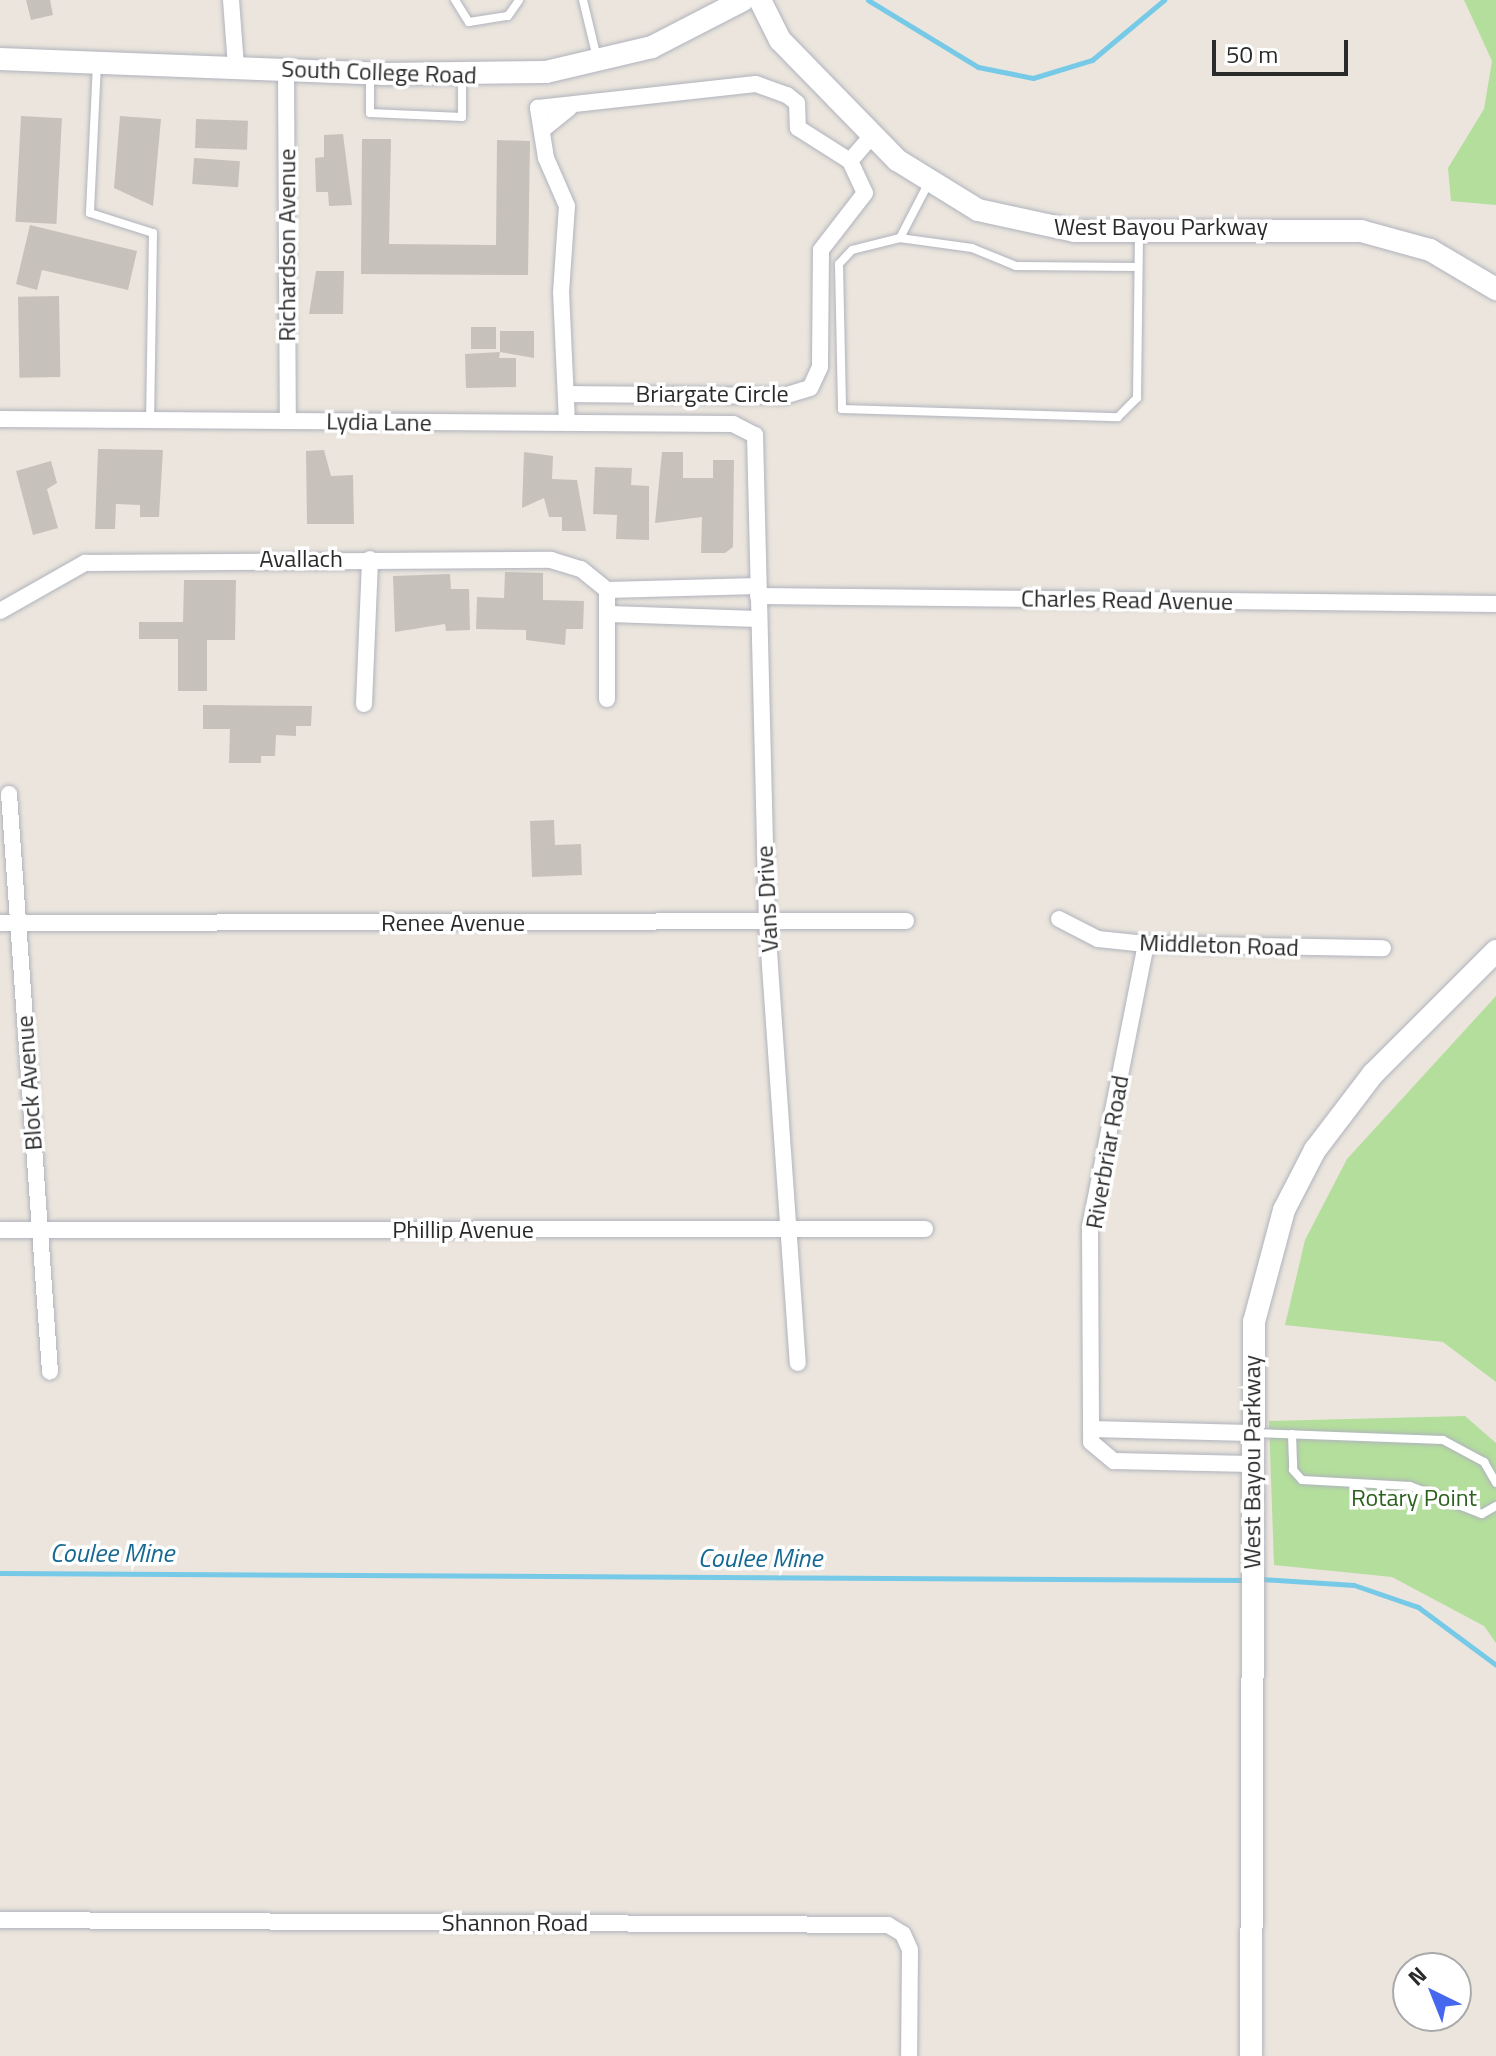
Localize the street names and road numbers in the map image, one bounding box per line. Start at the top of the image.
street label: South College Road [281,54,477,90]
street label: Richardson Avenue [273,148,301,342]
street label: West Bayou Parkway [1054,213,1268,241]
street label: Briargate Circle [635,380,789,408]
street label: Lydia Lane [326,407,432,437]
street label: Avallach [259,545,343,573]
street label: Charles Read Avenue [1021,584,1233,616]
street label: Vans Drive [750,845,784,953]
street label: Renee Avenue [381,909,525,937]
street label: Middleton Road [1139,928,1299,962]
street label: Block Avenue [10,1015,48,1151]
street label: Riverbriar Road [1079,1073,1135,1231]
street label: Phillip Avenue [392,1216,534,1244]
street label: West Bayou Parkway [1238,1355,1266,1569]
street label: Shannon Road [442,1909,588,1937]

